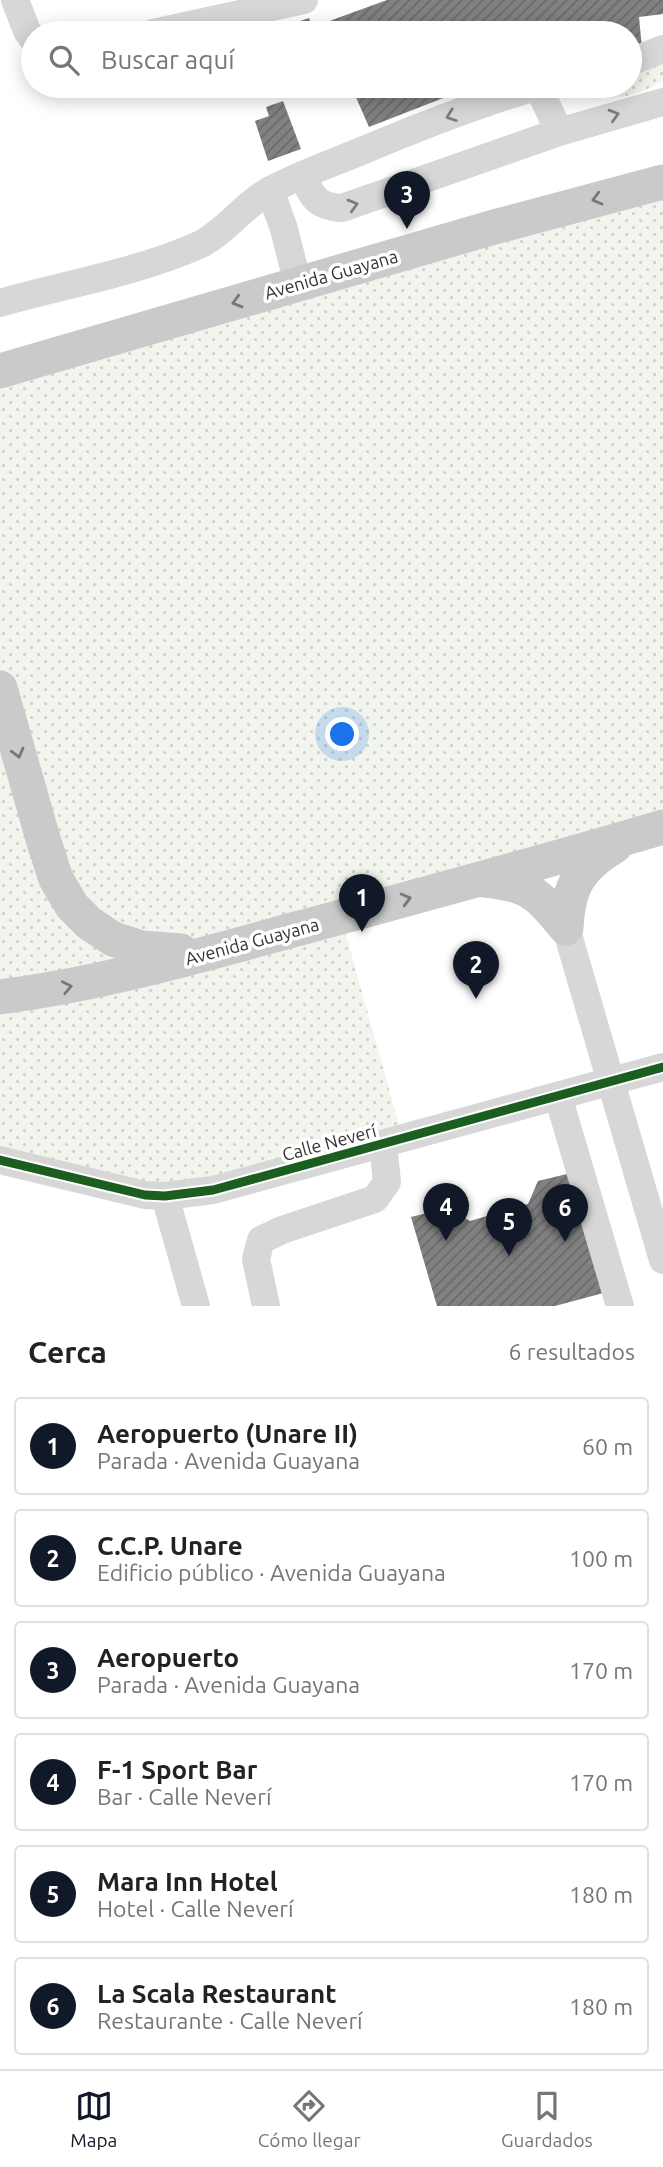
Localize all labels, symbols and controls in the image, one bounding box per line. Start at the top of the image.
search box [21,21,642,98]
icon: search [45,41,83,79]
text: Buscar aquí [101,45,235,74]
one-way arrow [446,107,458,121]
one-way arrow [608,109,620,124]
pin: 3 [384,171,430,229]
one-way arrow [591,191,603,206]
one-way arrow [346,198,358,213]
street label: Avenida Guayana [262,245,400,303]
one-way arrow [231,293,243,308]
your location [325,717,359,751]
one-way arrow [10,747,24,759]
pin: 1 [339,874,385,932]
one-way arrow [400,893,412,907]
street label: Avenida Guayana [183,914,321,968]
pin: 2 [453,941,499,999]
one-way arrow [61,980,73,995]
street label: Calle Neverí [280,1120,379,1164]
pin: 4 [423,1183,469,1241]
pin: 6 [542,1184,588,1242]
pin: 5 [486,1198,532,1256]
text: Cerca [28,1335,107,1369]
text: 6 resultados [509,1339,635,1364]
text: Aeropuerto (Unare II) [97,1419,358,1448]
text: 1 [47,1434,59,1459]
text: 60 m [582,1434,633,1459]
text: Parada · Avenida Guayana [97,1448,360,1473]
text: C.C.P. Unare [97,1531,243,1560]
text: 2 [47,1546,59,1571]
text: 100 m [569,1546,633,1571]
text: Edificio público · Avenida Guayana [97,1560,446,1585]
text: Aeropuerto [97,1643,239,1672]
text: 3 [47,1658,59,1683]
text: 170 m [569,1658,633,1683]
text: Parada · Avenida Guayana [97,1672,360,1697]
text: F-1 Sport Bar [97,1755,257,1784]
text: 4 [47,1770,59,1795]
text: 170 m [569,1770,633,1795]
text: Bar · Calle Neverí [97,1784,272,1809]
text: Mara Inn Hotel [97,1867,278,1896]
text: 5 [47,1882,59,1907]
text: 180 m [569,1882,633,1907]
text: Hotel · Calle Neverí [97,1896,294,1921]
text: La Scala Restaurant [97,1979,336,2008]
text: 6 [47,1994,59,2019]
text: 180 m [569,1994,633,2019]
text: Restaurante · Calle Neverí [97,2008,363,2033]
tab: Mapa [70,2087,117,2151]
tab: Cómo llegar [258,2087,361,2151]
tab: Guardados [501,2087,593,2151]

